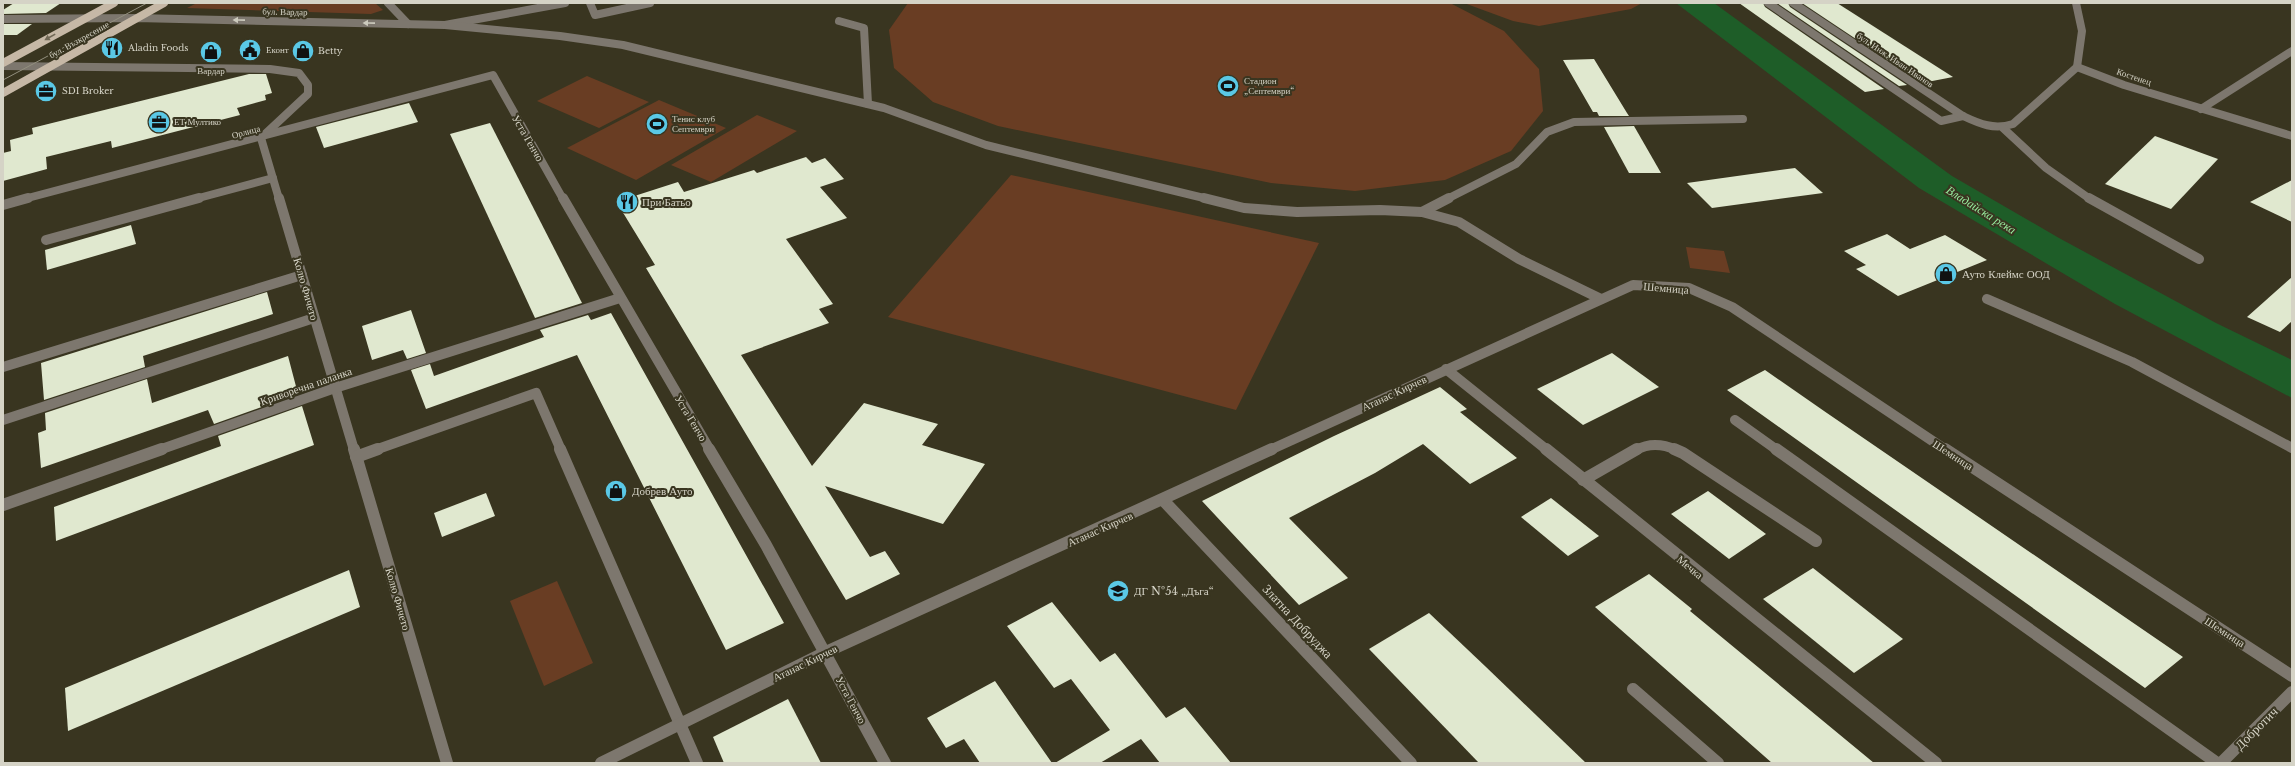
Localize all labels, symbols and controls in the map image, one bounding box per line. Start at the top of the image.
street label: бул. Вардар [262,6,308,17]
one-way arrow [233,17,245,24]
street label: бул. Възкресение [47,19,111,61]
one-way arrow [362,20,375,26]
street label: бул. Инж. Иван Иванов [1855,30,1936,89]
one-way arrow [45,33,56,40]
restaurant icon: Aladin Foods [99,35,125,61]
public building icon: Еконт [237,37,263,63]
shop icon: Betty [290,38,316,64]
shop icon: Вардар [198,39,224,65]
place label: Aladin Foods [127,42,188,53]
place label: Еконт [266,44,289,55]
place label: Betty [318,45,343,56]
place label: Вардар [197,65,225,76]
street label: Костенец [2115,65,2153,88]
sports icon: Стадион „Септември“ [1215,73,1241,99]
place label: Стадион „Септември“ [1244,75,1294,96]
office icon: SDI Broker [33,78,59,104]
place label: SDI Broker [62,85,114,96]
office icon: ЕТ Мултико [146,109,172,135]
sports icon: Тенис клуб Септември [644,111,670,137]
street label: Уста Генчо [509,112,547,164]
place label: Тенис клуб Септември [672,113,716,134]
place label: ЕТ Мултико [174,116,222,127]
street label: Орлица [230,122,261,141]
water label: Владайска река [1944,182,2019,237]
restaurant icon: При Батьо [614,189,640,215]
place label: При Батьо [642,195,691,209]
street label: Колю Фичето [290,256,322,322]
shop icon: Ауто Клеймс ООД [1933,261,1959,287]
place label: Ауто Клеймс ООД [1962,267,2050,281]
street label: Шемница [1643,279,1689,297]
street label: Криворечна паланка [258,364,354,408]
street label: Атанас Кирчев [1359,372,1429,414]
street label: Уста Генчо [672,392,711,444]
street label: Шемница [1930,437,1976,473]
shop icon: Добрев Ауто [603,478,629,504]
place label: Добрев Ауто [632,484,693,498]
street label: Атанас Кирчев [1065,508,1135,550]
street label: Мечка [1674,552,1706,582]
street label: Колю Фичето [382,566,414,632]
school or university icon: ДГ №54 „Дъга“ [1105,578,1131,604]
street label: Златна Добруджа [1259,581,1337,662]
place label: ДГ №54 „Дъга“ [1134,584,1214,598]
street label: Шемница [2202,614,2248,650]
street label: Атанас Кирчев [770,641,840,685]
street label: Уста Генчо [833,674,870,727]
street label: Добротич [2231,703,2282,753]

